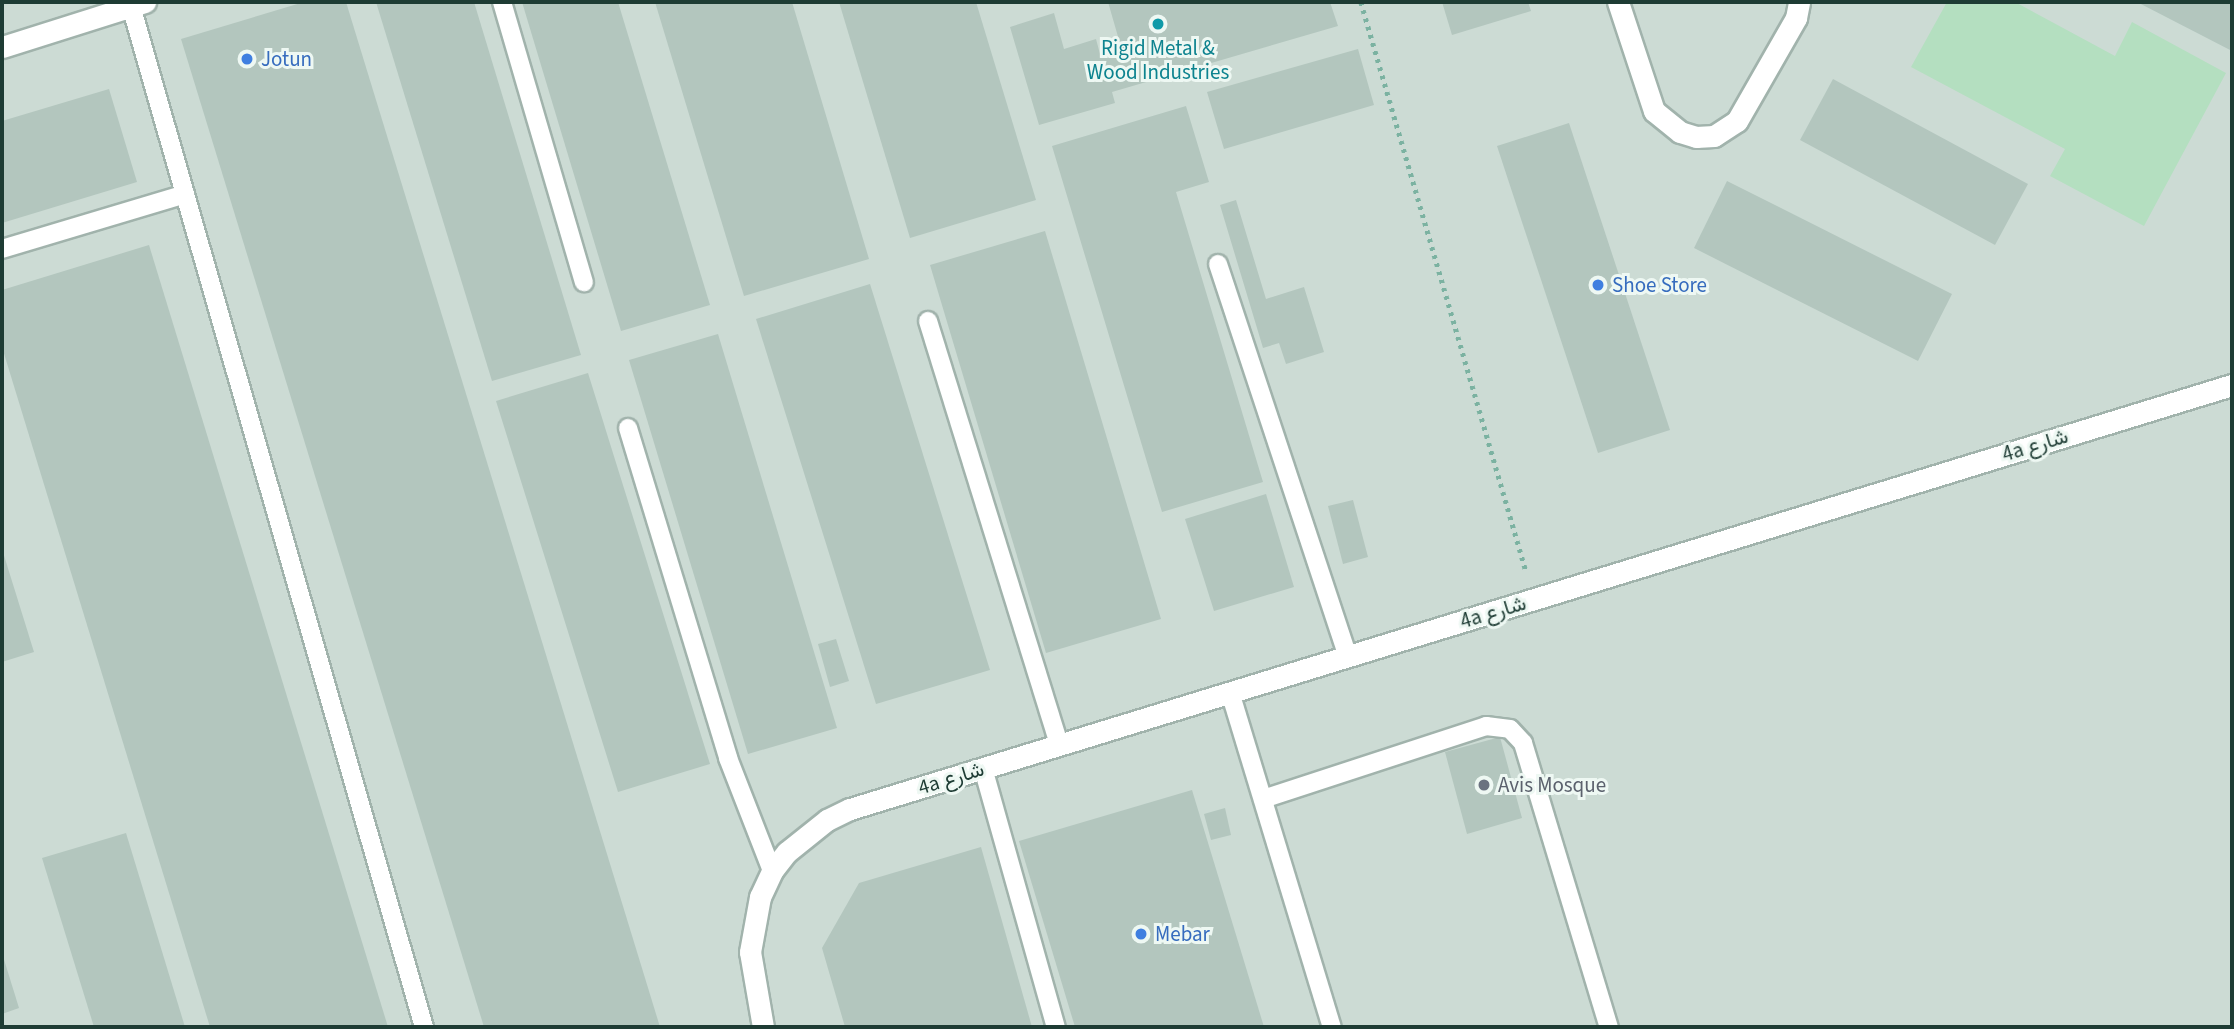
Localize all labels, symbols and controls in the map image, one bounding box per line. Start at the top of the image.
marker: Rigid Metal & Wood Industries [1150,16,1166,32]
place label: Rigid Metal & Wood Industries [1087,35,1229,85]
place label: Jotun [261,46,312,72]
marker: Jotun [239,51,255,67]
place label: Shoe Store [1612,272,1707,298]
marker: Shoe Store [1590,277,1606,293]
street label: 4a شارع [1999,423,2071,467]
street label: 4a شارع [1457,590,1529,634]
street label: 4a شارع [915,756,987,800]
place label: Avis Mosque [1498,772,1606,798]
marker: Avis Mosque [1476,777,1492,793]
place label: Mebar [1155,921,1210,947]
marker: Mebar [1133,926,1149,942]

